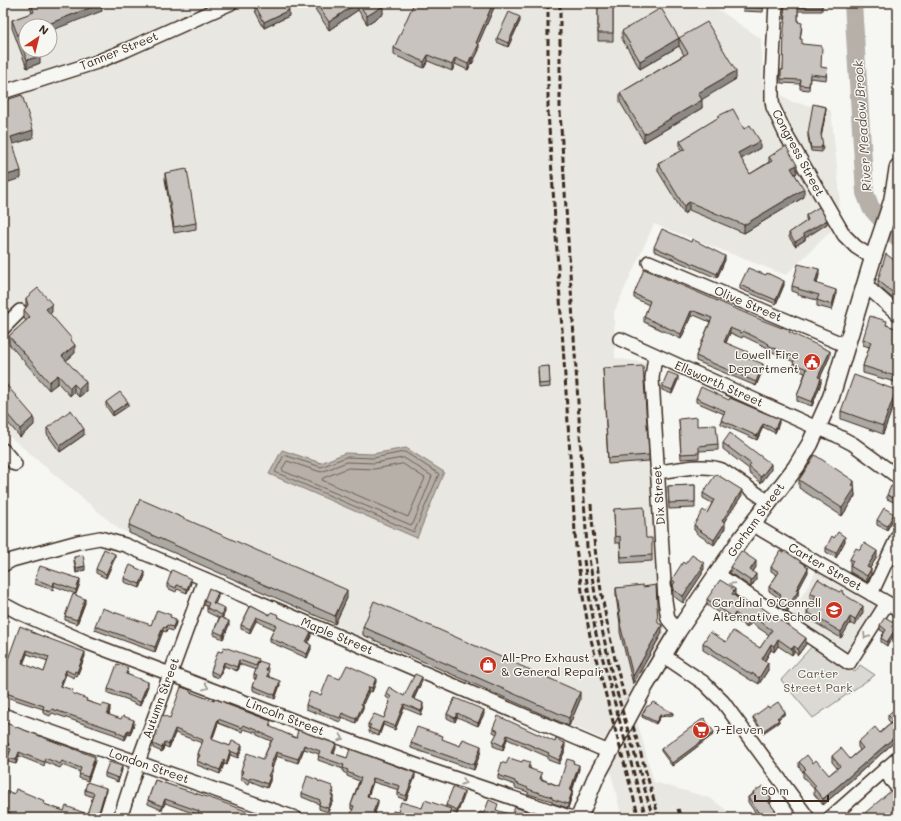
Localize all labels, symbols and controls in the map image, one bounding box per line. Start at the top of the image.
north arrow [18,18,58,58]
text: N [36,21,52,38]
street label: Tanner Street [77,27,160,73]
water label: River Meadow Brook [848,59,875,192]
street label: Congress Street [769,106,829,199]
street label: Olive Street [712,282,785,325]
place label: Lowell Fire Department [728,346,799,376]
public building icon: Lowell Fire Department [802,352,822,372]
street label: Ellsworth Street [673,356,766,410]
street label: Dix Street [648,465,668,526]
street label: Gorham Street [723,479,787,560]
street label: Carter Street [786,538,865,594]
one-way arrow [730,582,737,589]
place label: Cardinal O'Connell Alternative School [712,594,821,624]
school or university icon: Cardinal O'Connell Alternative School [824,600,844,620]
street label: Maple Street [299,613,376,657]
one-way arrow [863,632,871,639]
place label: All-Pro Exhaust & General Repair [501,649,604,679]
street label: Autumn Street [138,655,182,740]
shop icon: All-Pro Exhaust & General Repair [478,655,498,675]
park label: Carter Street Park [783,665,853,695]
one-way arrow [203,683,210,691]
street label: Lincoln Street [244,694,327,738]
supermarket icon: 7-Eleven [691,720,711,740]
place label: 7-Eleven [714,721,763,737]
one-way arrow [337,733,344,742]
street label: London Street [107,744,191,786]
one-way arrow [461,777,468,786]
scale bar [755,777,828,803]
text: 50 m [761,782,789,798]

